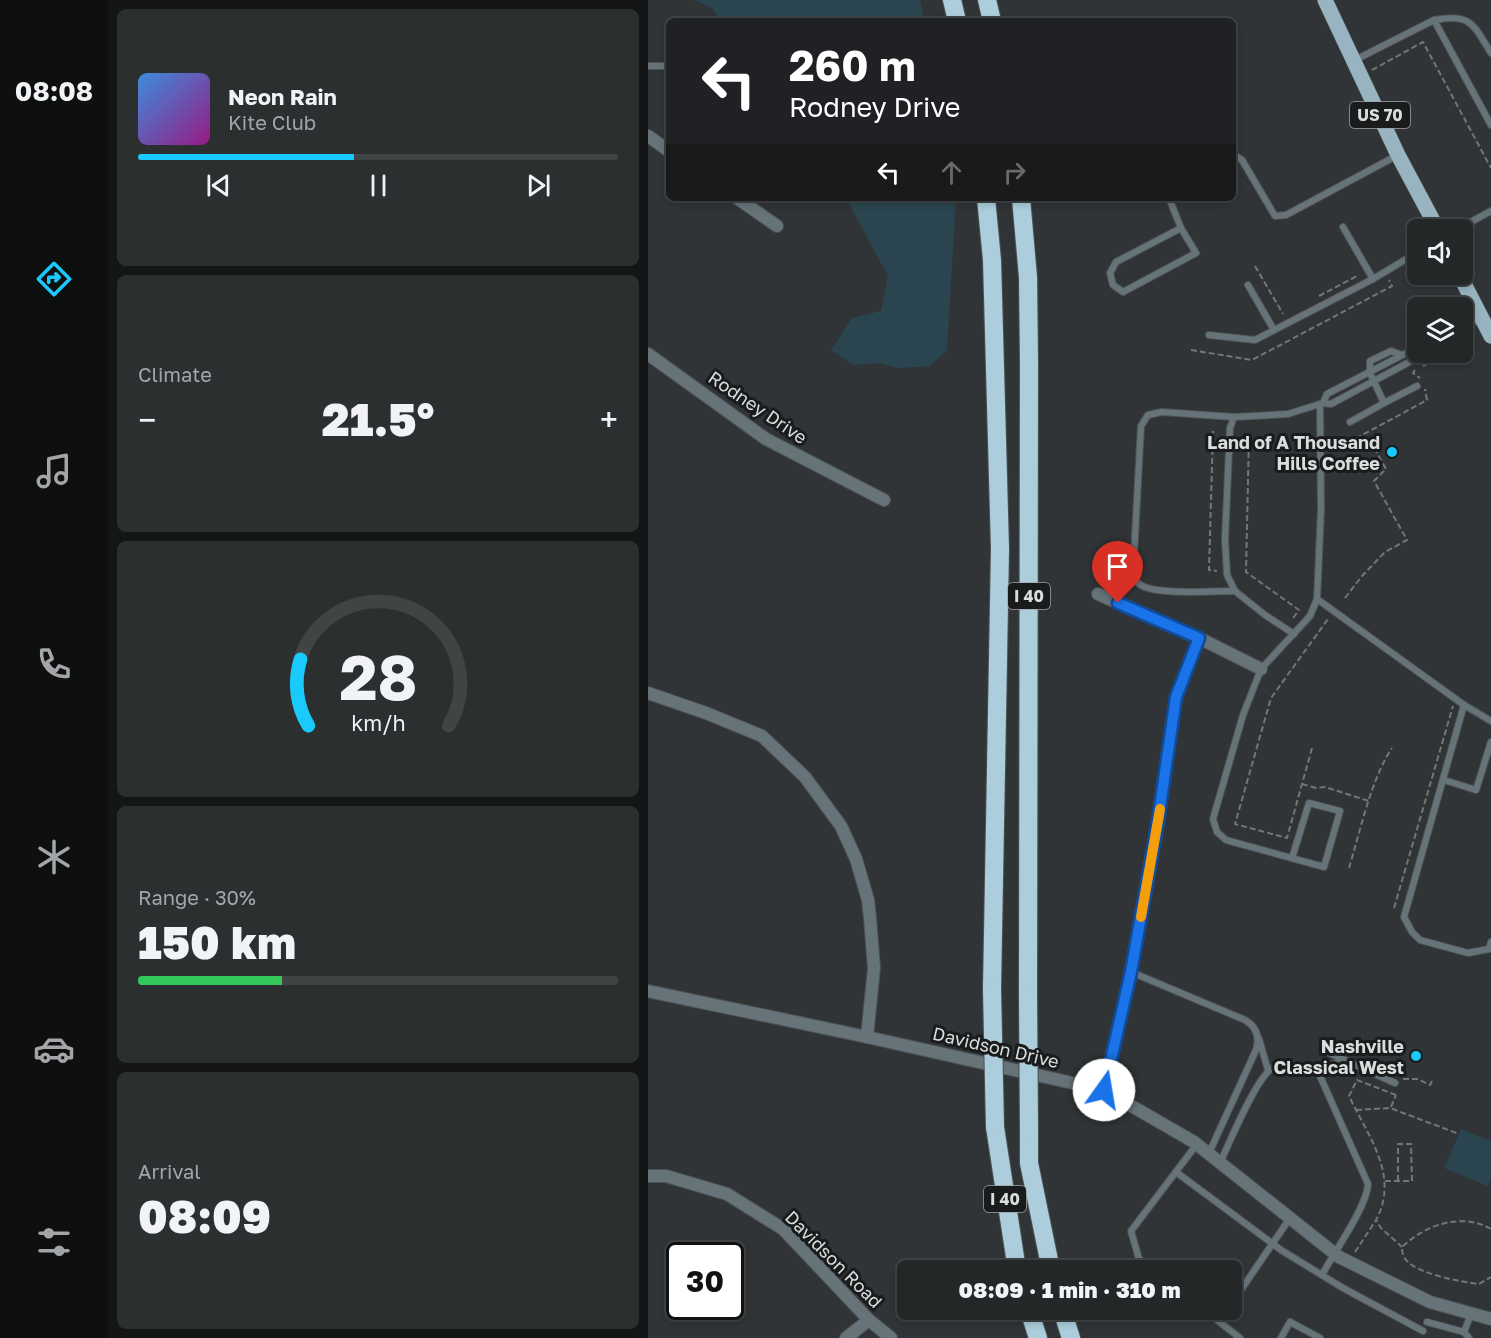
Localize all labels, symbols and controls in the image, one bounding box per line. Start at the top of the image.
text: 260 m [789,40,916,90]
icon: left [690,42,768,120]
text: 08:08 [15,75,93,107]
text: Neon Rain [228,83,337,110]
text: Rodney Drive [789,91,960,123]
road number: US 70 [1350,102,1410,128]
text: Kite Club [228,110,316,134]
icon: left [872,156,905,189]
icon: ahead [935,156,968,189]
icon: right [998,156,1031,189]
icon: previous [202,169,235,202]
icon: pause [362,169,395,202]
icon: next [522,169,555,202]
map controls [1407,219,1473,363]
button: sound [1407,219,1473,285]
icon: directions [33,258,75,300]
button: layers [1407,297,1473,363]
text: Climate [138,362,212,386]
street label: Rodney Drive [704,366,812,448]
text: 21.5° [322,392,434,446]
text: − [138,400,156,439]
text: + [600,400,618,439]
place label: Land of A Thousand Hills Coffee [1207,431,1380,474]
marker: Land of A Thousand Hills Coffee [1385,445,1399,459]
icon: music [33,450,75,492]
pin [1092,541,1143,603]
icon: arrive [1101,550,1134,583]
road number: I 40 [1008,583,1050,609]
text: 28 [339,639,417,714]
icon: phone [33,643,75,685]
text: km/h [351,710,405,736]
icon: climate [33,836,75,878]
text: Range · 30% [138,885,256,909]
text: 150 km [138,915,296,969]
street label: Davidson Drive [931,1022,1061,1072]
icon: car [33,1028,75,1070]
place label: Nashville Classical West [1273,1035,1404,1078]
marker: Nashville Classical West [1409,1049,1423,1063]
position arrow [1072,1058,1136,1122]
text: Arrival [138,1159,201,1183]
road number: I 40 [984,1186,1026,1212]
text: 08:09 [138,1189,271,1243]
street label: Davidson Road [781,1206,887,1312]
icon: filters [33,1221,75,1263]
speed limit sign: 30 [666,1242,744,1320]
text: 08:09 · 1 min · 310 m [958,1276,1181,1303]

